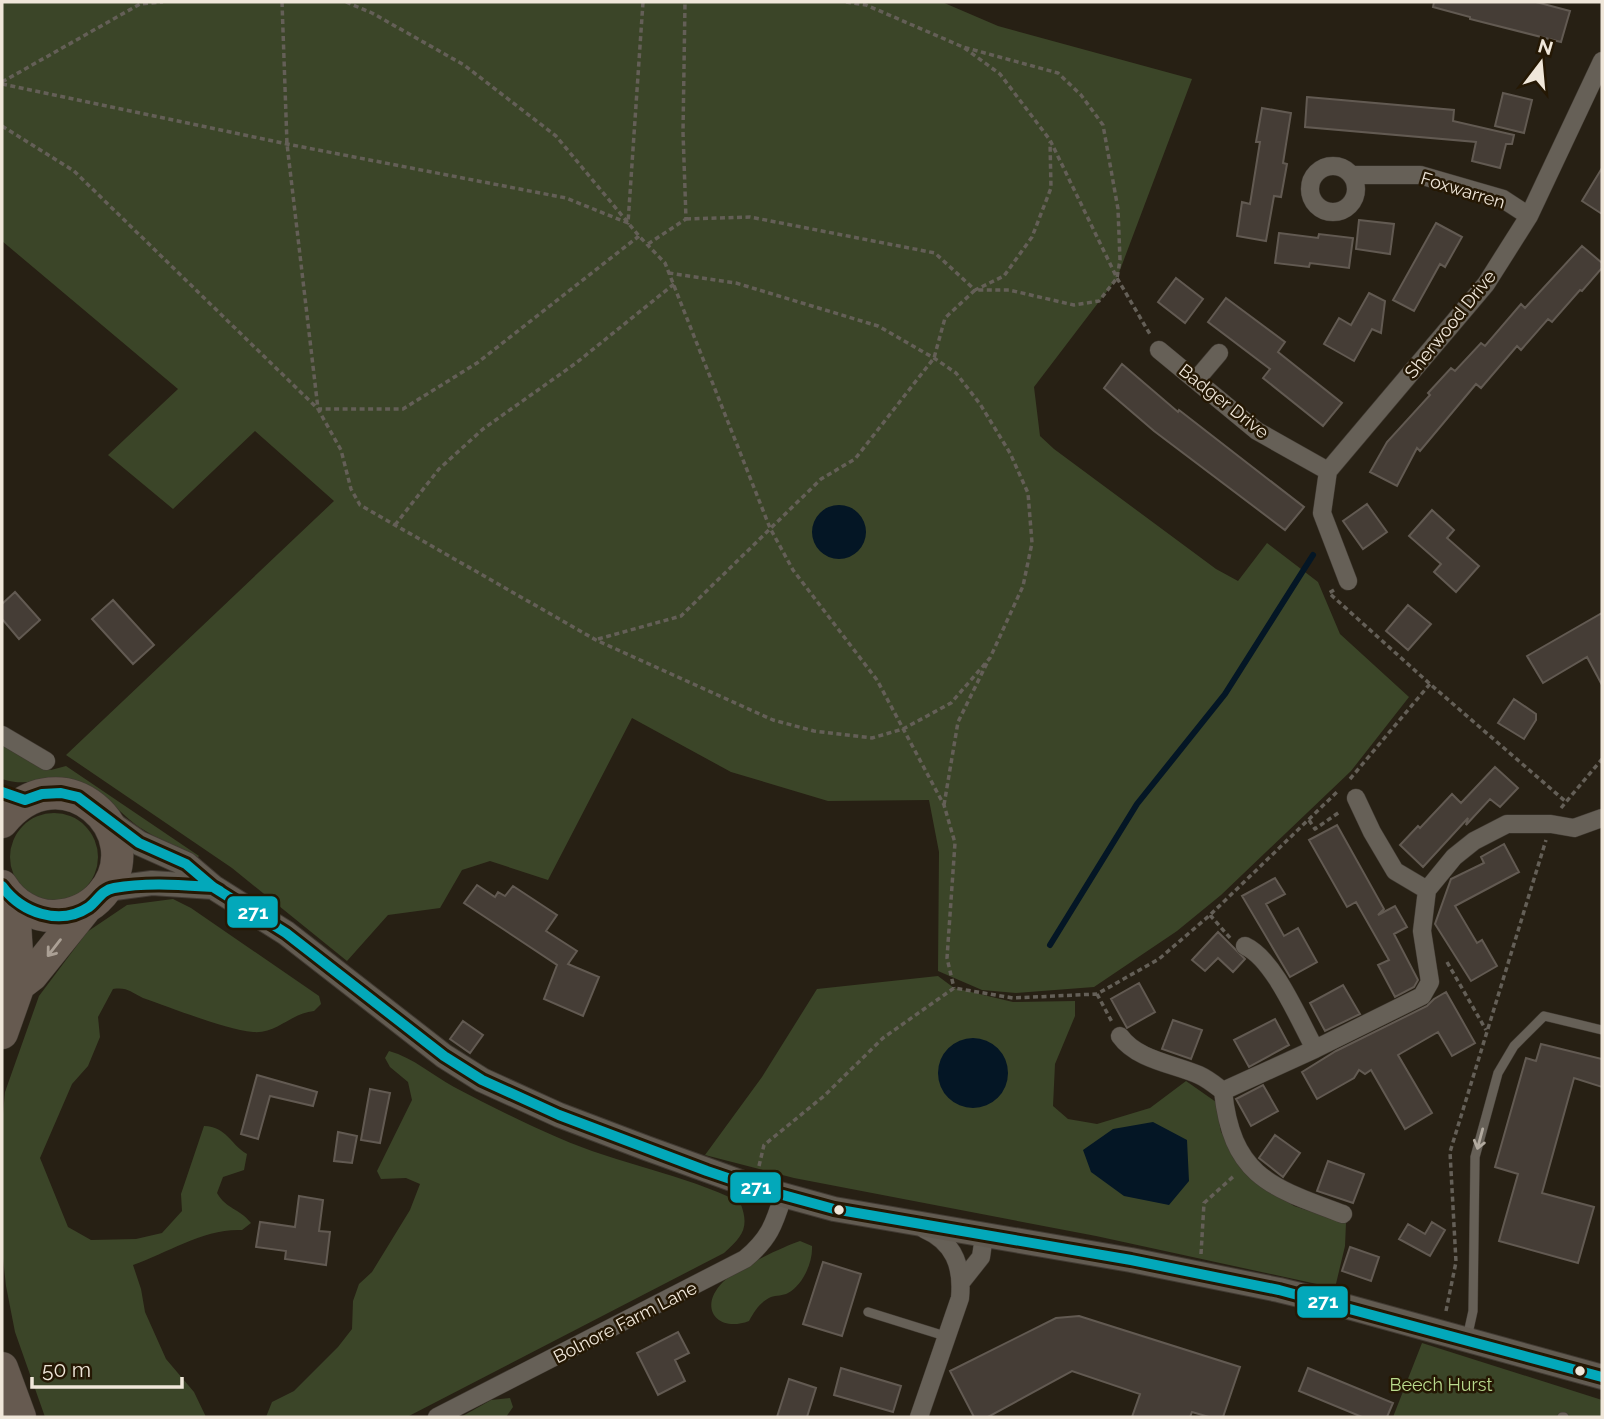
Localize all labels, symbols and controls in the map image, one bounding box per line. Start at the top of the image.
north arrow [1506,28,1576,98]
text: N [1536,34,1556,59]
street label: Foxwarren [1418,167,1508,213]
street label: Sherwood Drive [1400,265,1500,382]
street label: Badger Drive [1175,359,1273,443]
line badge: 271 [226,895,279,929]
text: 271 [238,901,268,923]
one-way arrow [46,938,61,956]
one-way arrow [1473,1127,1486,1150]
line badge: 271 [729,1171,782,1204]
text: 271 [741,1176,771,1198]
unlabelled marker [832,1203,846,1217]
street label: Bolnore Farm Lane [550,1277,701,1367]
line badge: 271 [1296,1285,1349,1319]
text: 271 [1308,1290,1338,1312]
scale bar [32,1346,182,1390]
text: 50 m [42,1357,91,1382]
unlabelled marker [1573,1364,1587,1378]
park label: Beech Hurst [1389,1374,1493,1395]

